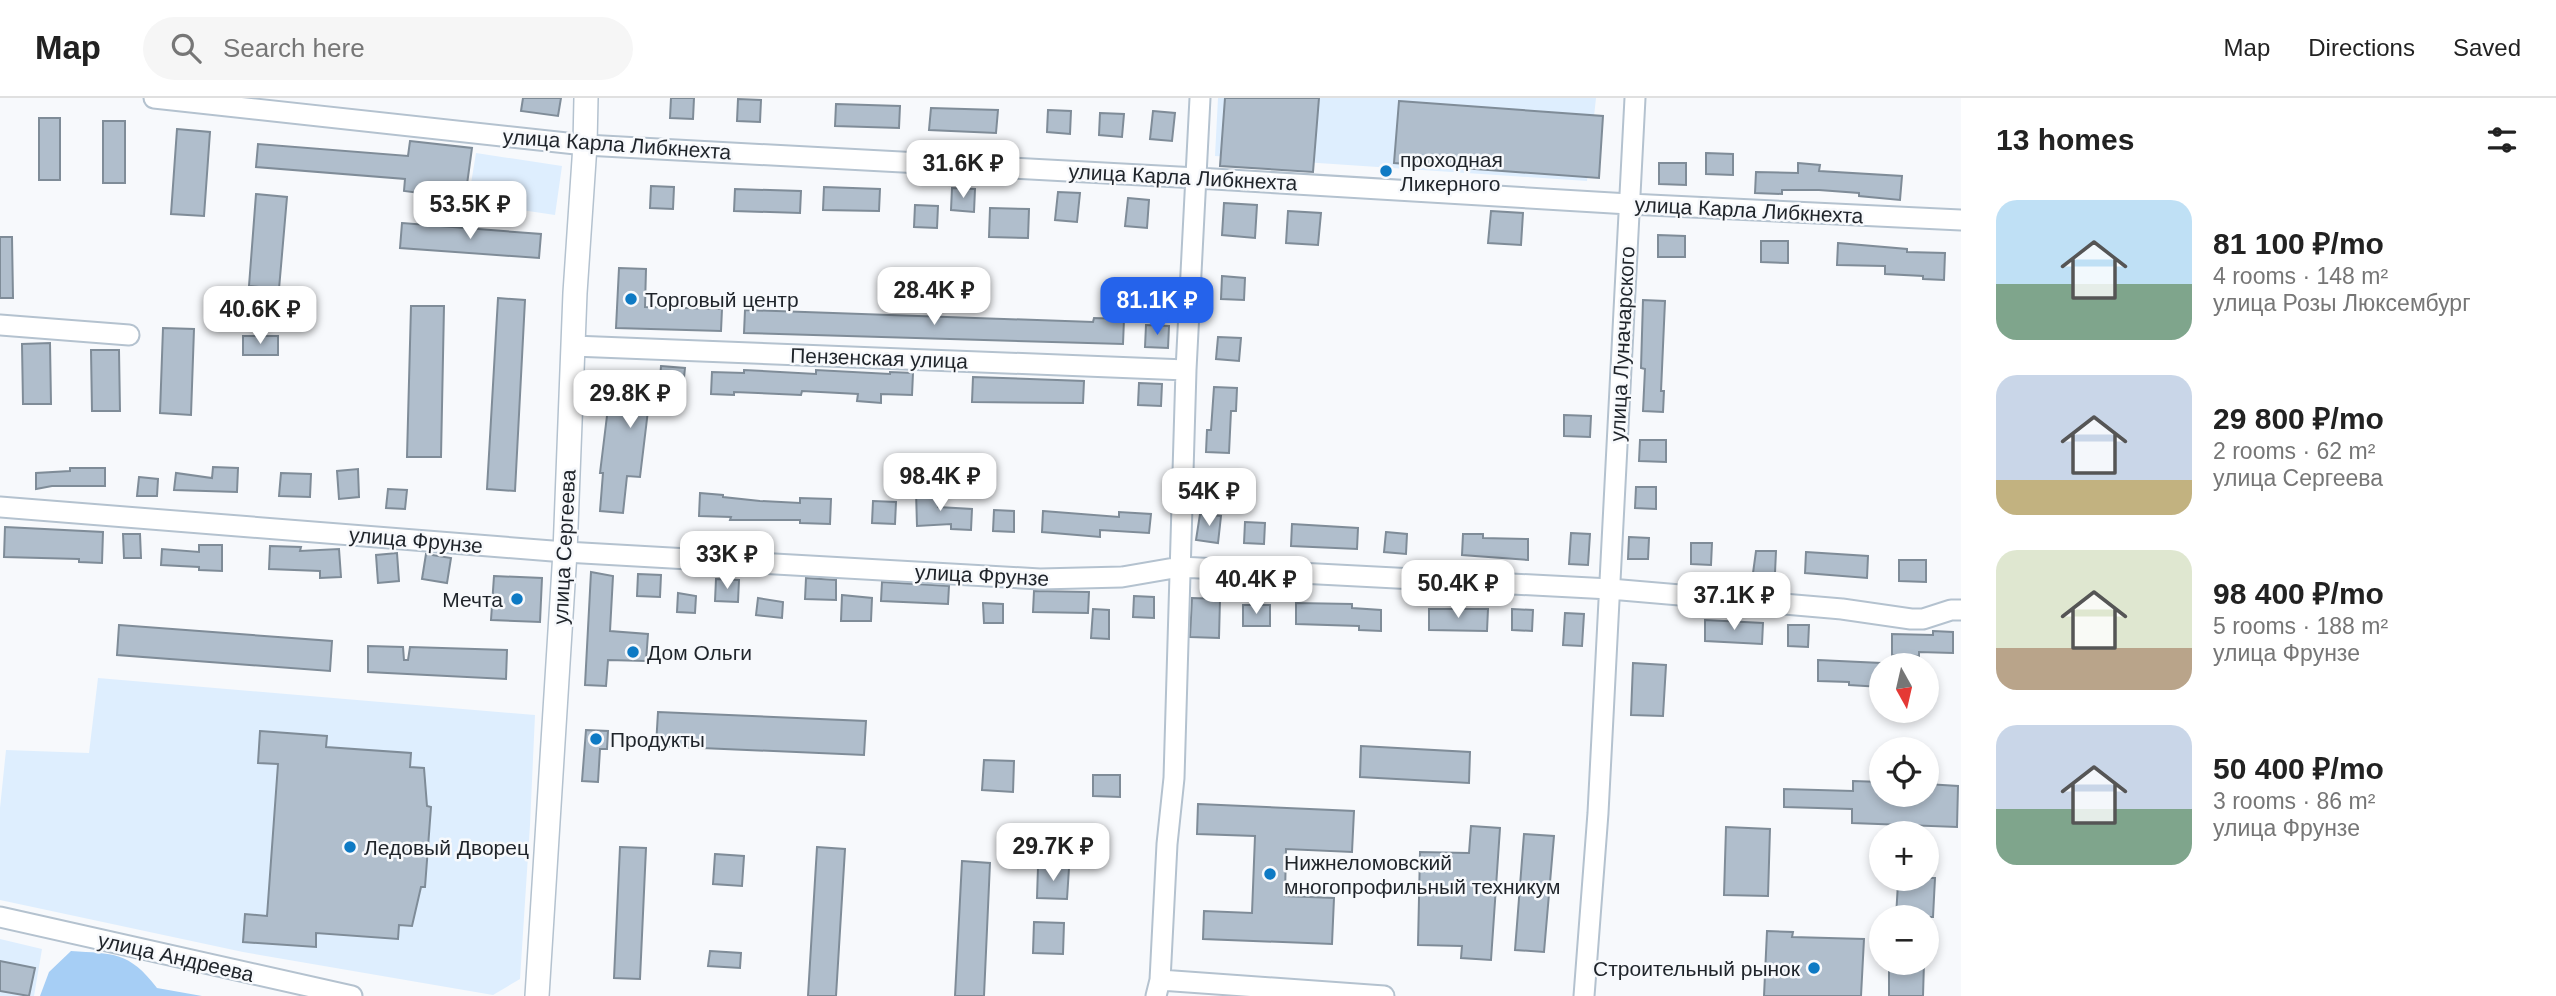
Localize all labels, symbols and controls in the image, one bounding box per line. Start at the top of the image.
search box [143,17,633,80]
text: Map [35,29,101,66]
icon: search [167,29,205,67]
text: Search here [223,33,365,63]
text: Map [2224,34,2270,61]
text: Directions [2308,34,2415,61]
text: Saved [2453,34,2521,61]
icon: filters [2483,121,2521,159]
text: 13 homes [1996,123,2134,156]
street label: улица Карла Либкнехта [502,125,732,163]
pin: 31.6K ₽ [898,140,1028,200]
place label: проходная Ликерного [1400,148,1503,195]
text: 31.6K ₽ [922,150,1004,176]
street label: улица Карла Либкнехта [1068,160,1298,194]
marker: проходная Ликерного [1378,163,1394,179]
pin: 53.5K ₽ [405,181,535,241]
text: 53.5K ₽ [429,191,511,217]
street label: улица Карла Либкнехта [1634,193,1864,227]
text: 81 100 ₽/mo [2213,227,2384,260]
icon: home [2052,228,2136,312]
street label: улица Луначарского [1605,246,1639,442]
text: 4 rooms · 148 m² [2213,263,2388,289]
pin: 28.4K ₽ [869,268,999,327]
text: 28.4K ₽ [893,277,975,303]
pin: 81.1K ₽ [1092,278,1222,337]
pin: 40.6K ₽ [195,286,325,346]
text: 81.1K ₽ [1116,287,1198,313]
place label: Торговый центр [645,288,799,311]
text: улица Розы Люксембург [2213,290,2471,316]
marker: Торговый центр [623,291,639,307]
text: 40.6K ₽ [219,296,301,322]
street label: Пензенская улица [790,343,969,373]
pin: 29.8K ₽ [565,370,695,430]
text: 29.8K ₽ [589,380,671,406]
text: 29 800 ₽/mo [2213,402,2384,435]
icon: home [2052,403,2136,487]
text: 2 rooms · 62 m² [2213,438,2375,464]
pin: 98.4K ₽ [875,454,1005,513]
text: 98.4K ₽ [899,463,981,489]
text: улица Сергеева [2213,465,2383,491]
pin: 54K ₽ [1160,468,1258,528]
street label: улица Сергеева [548,469,580,625]
text: 54K ₽ [1178,478,1240,504]
street label: улица Фрунзе [348,523,484,557]
pin: 33K ₽ [678,532,776,591]
text: 33K ₽ [696,541,758,567]
pin: 40.4K ₽ [1191,556,1321,616]
street label: улица Фрунзе [914,560,1050,590]
pin: 50.4K ₽ [1393,560,1523,620]
text: 40.4K ₽ [1215,566,1297,592]
text: 50.4K ₽ [1417,570,1499,596]
pin: 37.1K ₽ [1669,573,1799,632]
text: 98 400 ₽/mo [2213,577,2384,610]
icon: home [2052,578,2136,662]
text: 37.1K ₽ [1693,582,1775,608]
place label: Мечта [442,588,503,611]
marker: Мечта [509,591,525,607]
text: 5 rooms · 188 m² [2213,613,2388,639]
text: улица Фрунзе [2213,640,2360,666]
place label: Дом Ольги [647,641,752,664]
marker: Дом Ольги [625,644,641,660]
north arrow [1869,653,1939,723]
map controls [1869,653,1939,975]
place label: Продукты [610,728,705,751]
marker: Продукты [588,731,604,747]
button: locate [1869,737,1939,807]
text: 50 400 ₽/mo [2213,752,2384,785]
icon: home [2052,753,2136,837]
text: 3 rooms · 86 m² [2213,788,2375,814]
text: улица Фрунзе [2213,815,2360,841]
button: + [1869,821,1939,891]
pin: 29.7K ₽ [988,824,1118,883]
text: 29.7K ₽ [1012,833,1094,859]
place label: Ледовый Дворец [364,836,529,859]
marker: Ледовый Дворец [342,839,358,855]
place label: Нижнеломовский многопрофильный техникум [1284,851,1560,898]
marker: Нижнеломовский многопрофильный техникум [1262,866,1278,882]
button: − [1869,905,1939,975]
street label: улица Андреева [96,928,256,986]
place label: Строительный рынок [1593,957,1801,980]
marker: Строительный рынок [1806,960,1822,976]

